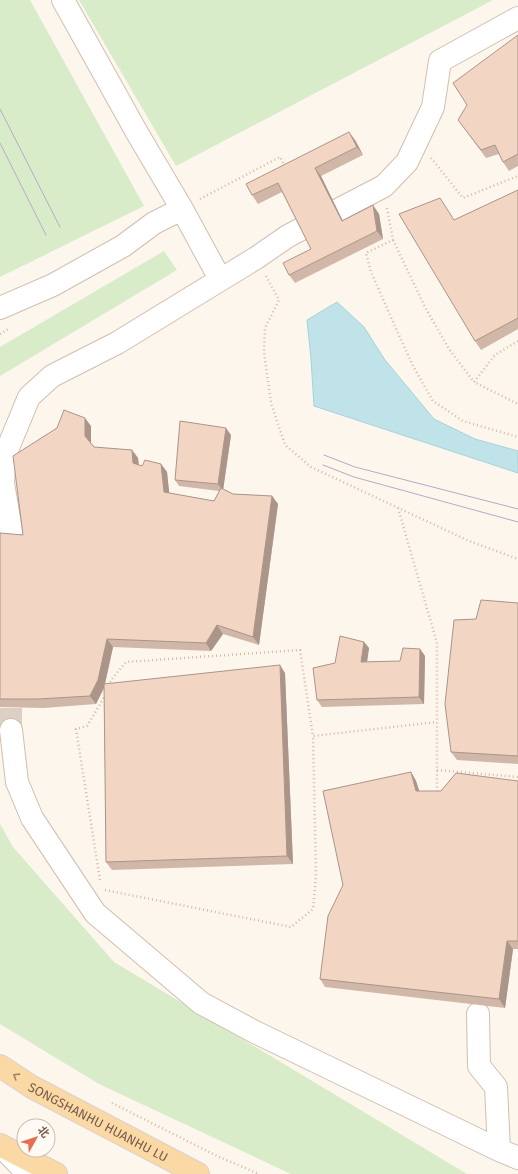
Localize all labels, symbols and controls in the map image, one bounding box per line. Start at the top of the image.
one-way arrow [13,1073,20,1081]
street label: SONGSHANHU HUANHU LU [26,1079,170,1165]
north arrow [16,1118,56,1158]
text: 北 [35,1124,52,1140]

